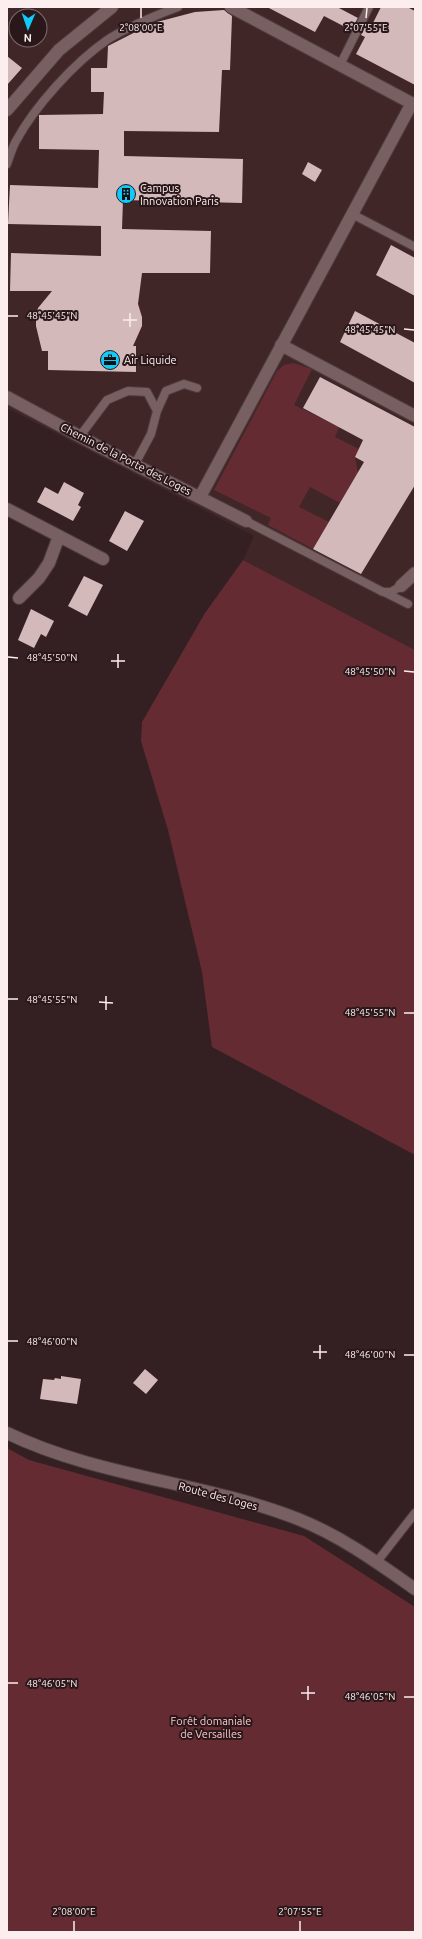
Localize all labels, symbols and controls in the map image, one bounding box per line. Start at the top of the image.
north arrow [8,8,48,48]
text: 2°08'00"E [119,22,163,33]
text: 2°07'55"E [344,22,388,33]
text: N [23,32,32,44]
place label: Campus Innovation Paris [140,182,219,207]
building icon: Campus Innovation Paris [115,183,137,205]
text: 48°45'45"N [27,310,77,321]
text: 48°45'45"N [345,324,395,335]
office icon: Air Liquide [99,349,121,371]
place label: Air Liquide [124,354,177,366]
street label: Chemin de la Porte des Loges [59,421,194,497]
text: 48°45'50"N [27,652,77,663]
text: 48°45'50"N [345,666,395,677]
text: 48°45'55"N [27,994,77,1005]
text: 48°45'55"N [345,1007,395,1018]
text: 48°46'00"N [27,1336,77,1347]
text: 48°46'00"N [345,1349,395,1360]
street label: Route des Loges [177,1480,259,1512]
text: 48°46'05"N [27,1678,77,1689]
text: 48°46'05"N [345,1691,395,1702]
park label: Forêt domaniale de Versailles [171,1715,251,1740]
text: 2°08'00"E [52,1906,96,1917]
text: 2°07'55"E [278,1906,322,1917]

